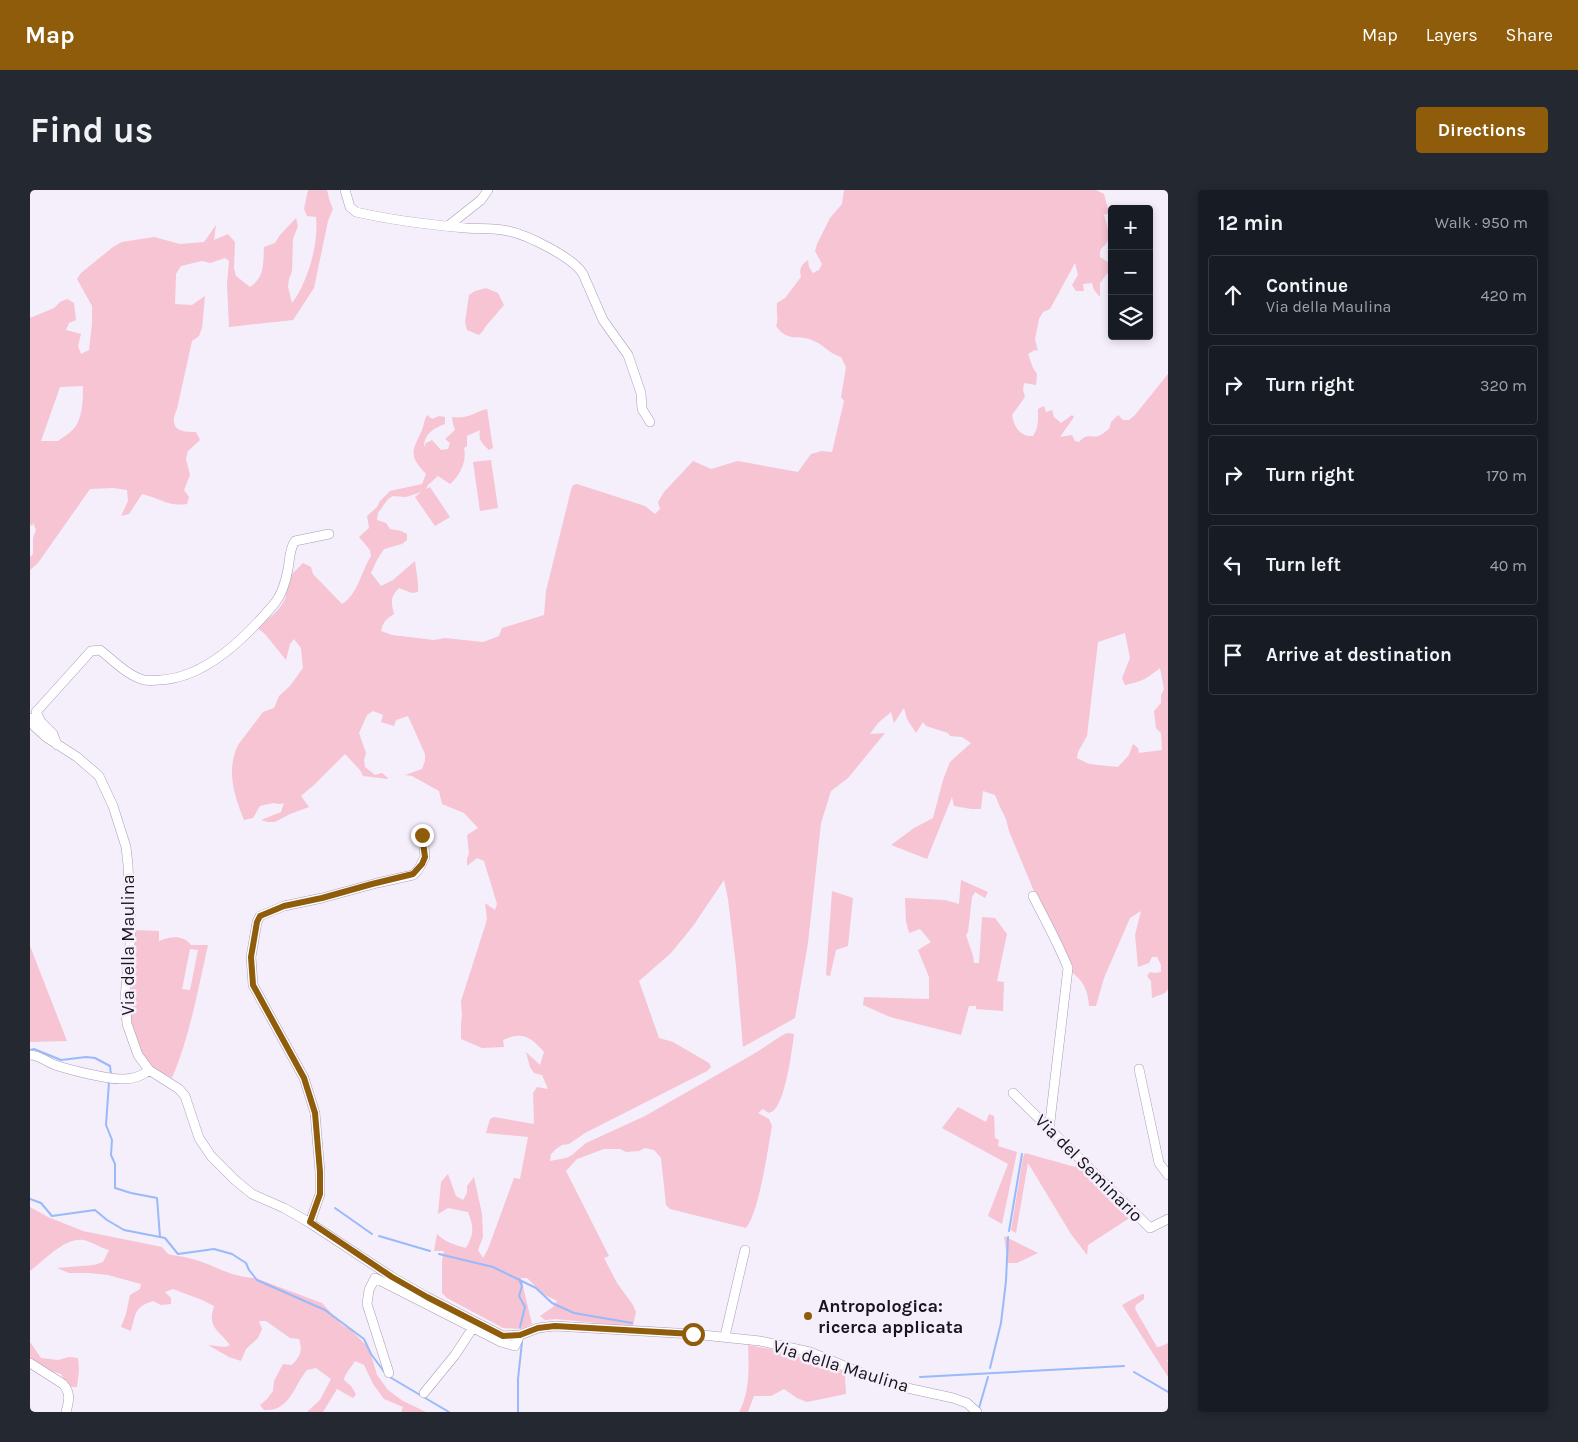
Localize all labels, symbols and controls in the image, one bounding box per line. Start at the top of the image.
text: Map [25,21,75,49]
text: Map [1362,24,1398,46]
text: Layers [1426,24,1478,46]
text: Share [1506,24,1553,46]
button: Directions [1416,107,1548,153]
text: Find us [30,110,153,151]
map controls [1108,205,1153,340]
button: + [1108,205,1153,250]
text: 12 min [1218,211,1283,235]
text: Walk · 950 m [1435,213,1528,232]
button: − [1108,250,1153,295]
text: Continue [1266,275,1348,297]
icon: ahead [1219,281,1247,309]
text: 420 m [1481,286,1527,305]
button: layers [1108,295,1153,340]
text: Via della Maulina [1266,297,1391,316]
icon: right [1219,371,1247,399]
text: Turn right [1266,374,1355,396]
text: 320 m [1480,376,1527,395]
icon: right [1219,461,1247,489]
text: Turn right [1266,464,1355,486]
text: 170 m [1486,466,1527,485]
icon: left [1219,551,1247,579]
text: Turn left [1266,554,1341,576]
text: 40 m [1490,556,1527,575]
icon: arrive [1219,641,1247,669]
text: Arrive at destination [1266,644,1452,666]
route end [411,824,434,847]
street label: Via della Maulina [117,874,139,1016]
street label: Via del Seminario [1030,1109,1148,1227]
place label: Antropologica: ricerca applicata [818,1295,963,1338]
marker: Antropologica: ricerca applicata [802,1310,814,1322]
route start [682,1323,705,1346]
street label: Via della Maulina [770,1335,912,1397]

